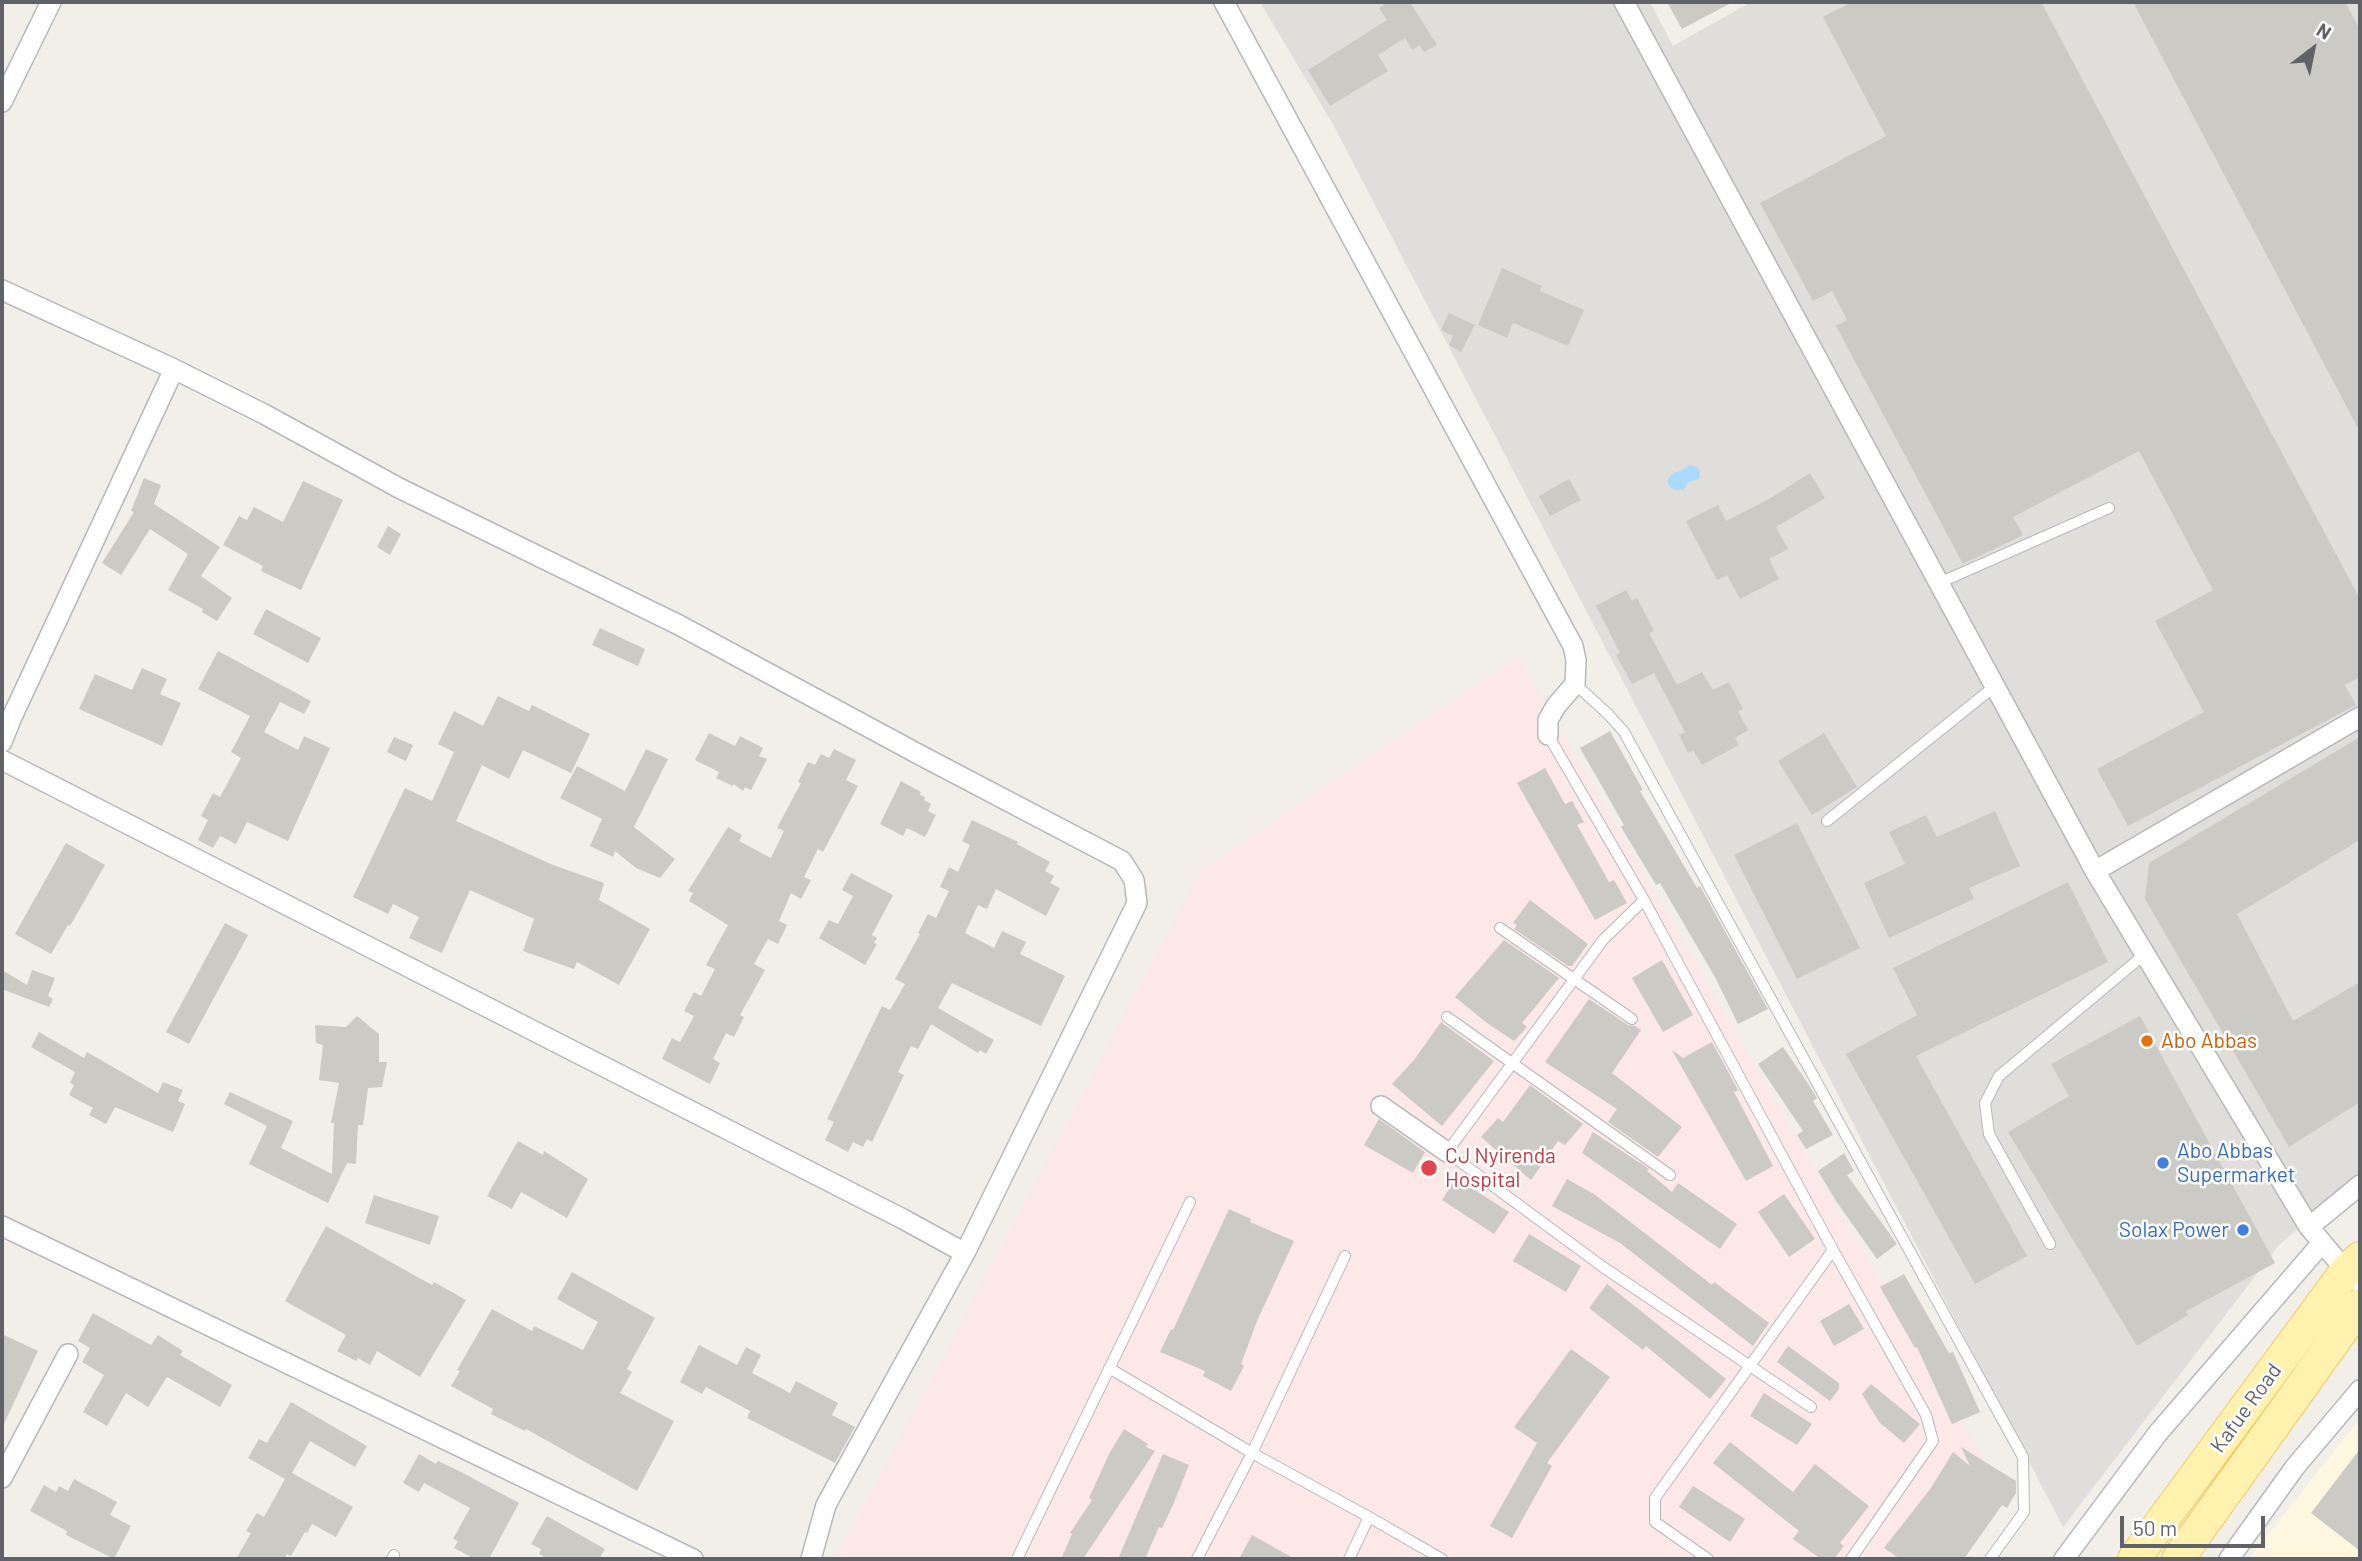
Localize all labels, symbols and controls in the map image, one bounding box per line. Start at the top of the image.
north arrow [2278,14,2348,84]
text: N [2313,18,2336,44]
place label: Abo Abbas [2161,1028,2257,1054]
marker: Abo Abbas [2139,1033,2155,1049]
place label: Abo Abbas Supermarket [2177,1138,2295,1188]
place label: CJ Nyirenda Hospital [1445,1143,1556,1193]
marker: Abo Abbas Supermarket [2155,1155,2171,1171]
marker: CJ Nyirenda Hospital [1419,1158,1439,1178]
place label: Solax Power [2119,1217,2229,1243]
marker: Solax Power [2235,1222,2251,1238]
street label: Kafue Road [2205,1359,2287,1457]
scale bar [2124,1502,2269,1546]
text: 50 m [2133,1515,2177,1540]

